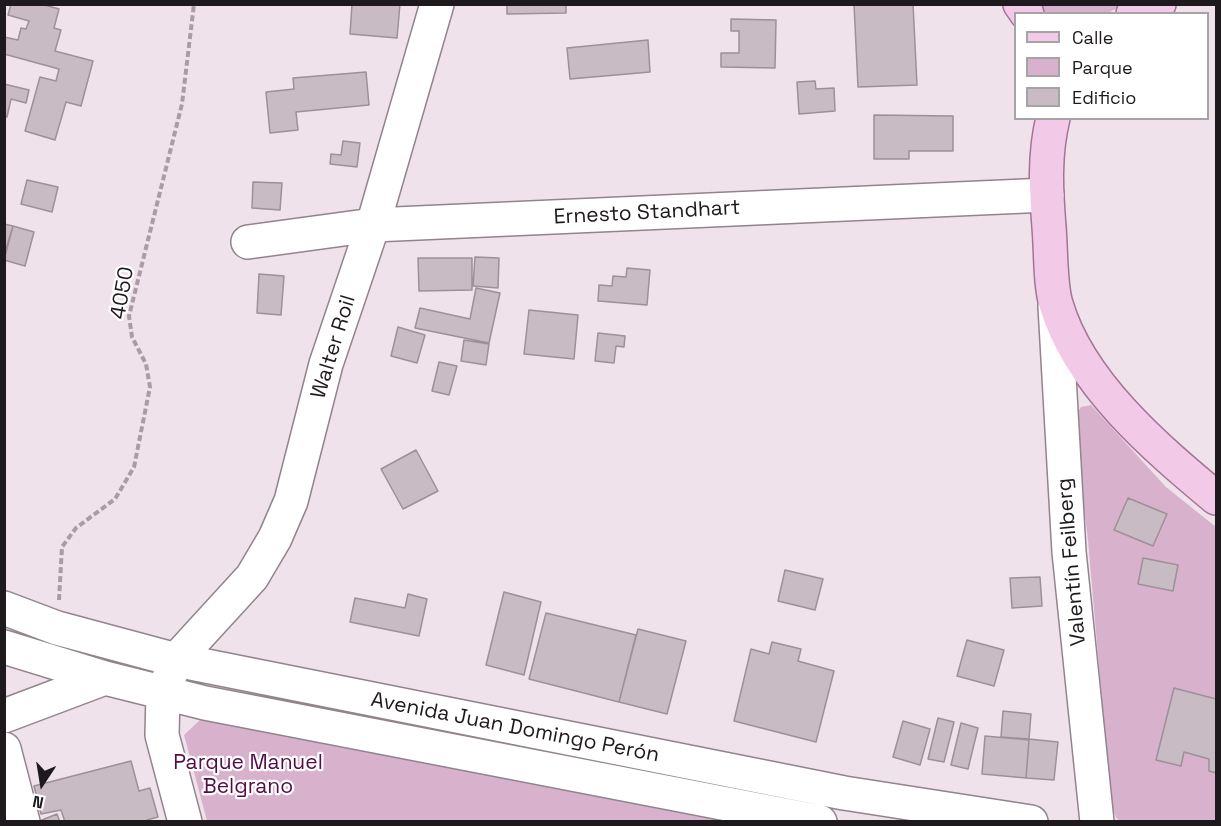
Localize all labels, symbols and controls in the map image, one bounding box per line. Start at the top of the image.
legend [1014,12,1209,120]
text: Calle [1072,26,1113,49]
text: Parque [1072,56,1133,79]
text: Edificio [1072,86,1136,109]
street label: Ernesto Standhart [553,196,741,230]
street label: 4050 [106,265,140,321]
street label: Walter Roil [306,292,362,402]
street label: Valentín Feilberg [1052,477,1092,647]
street label: Avenida Juan Domingo Perón [369,688,661,768]
park label: Parque Manuel Belgrano [173,750,323,800]
north arrow [12,754,72,814]
text: N [31,791,46,813]

